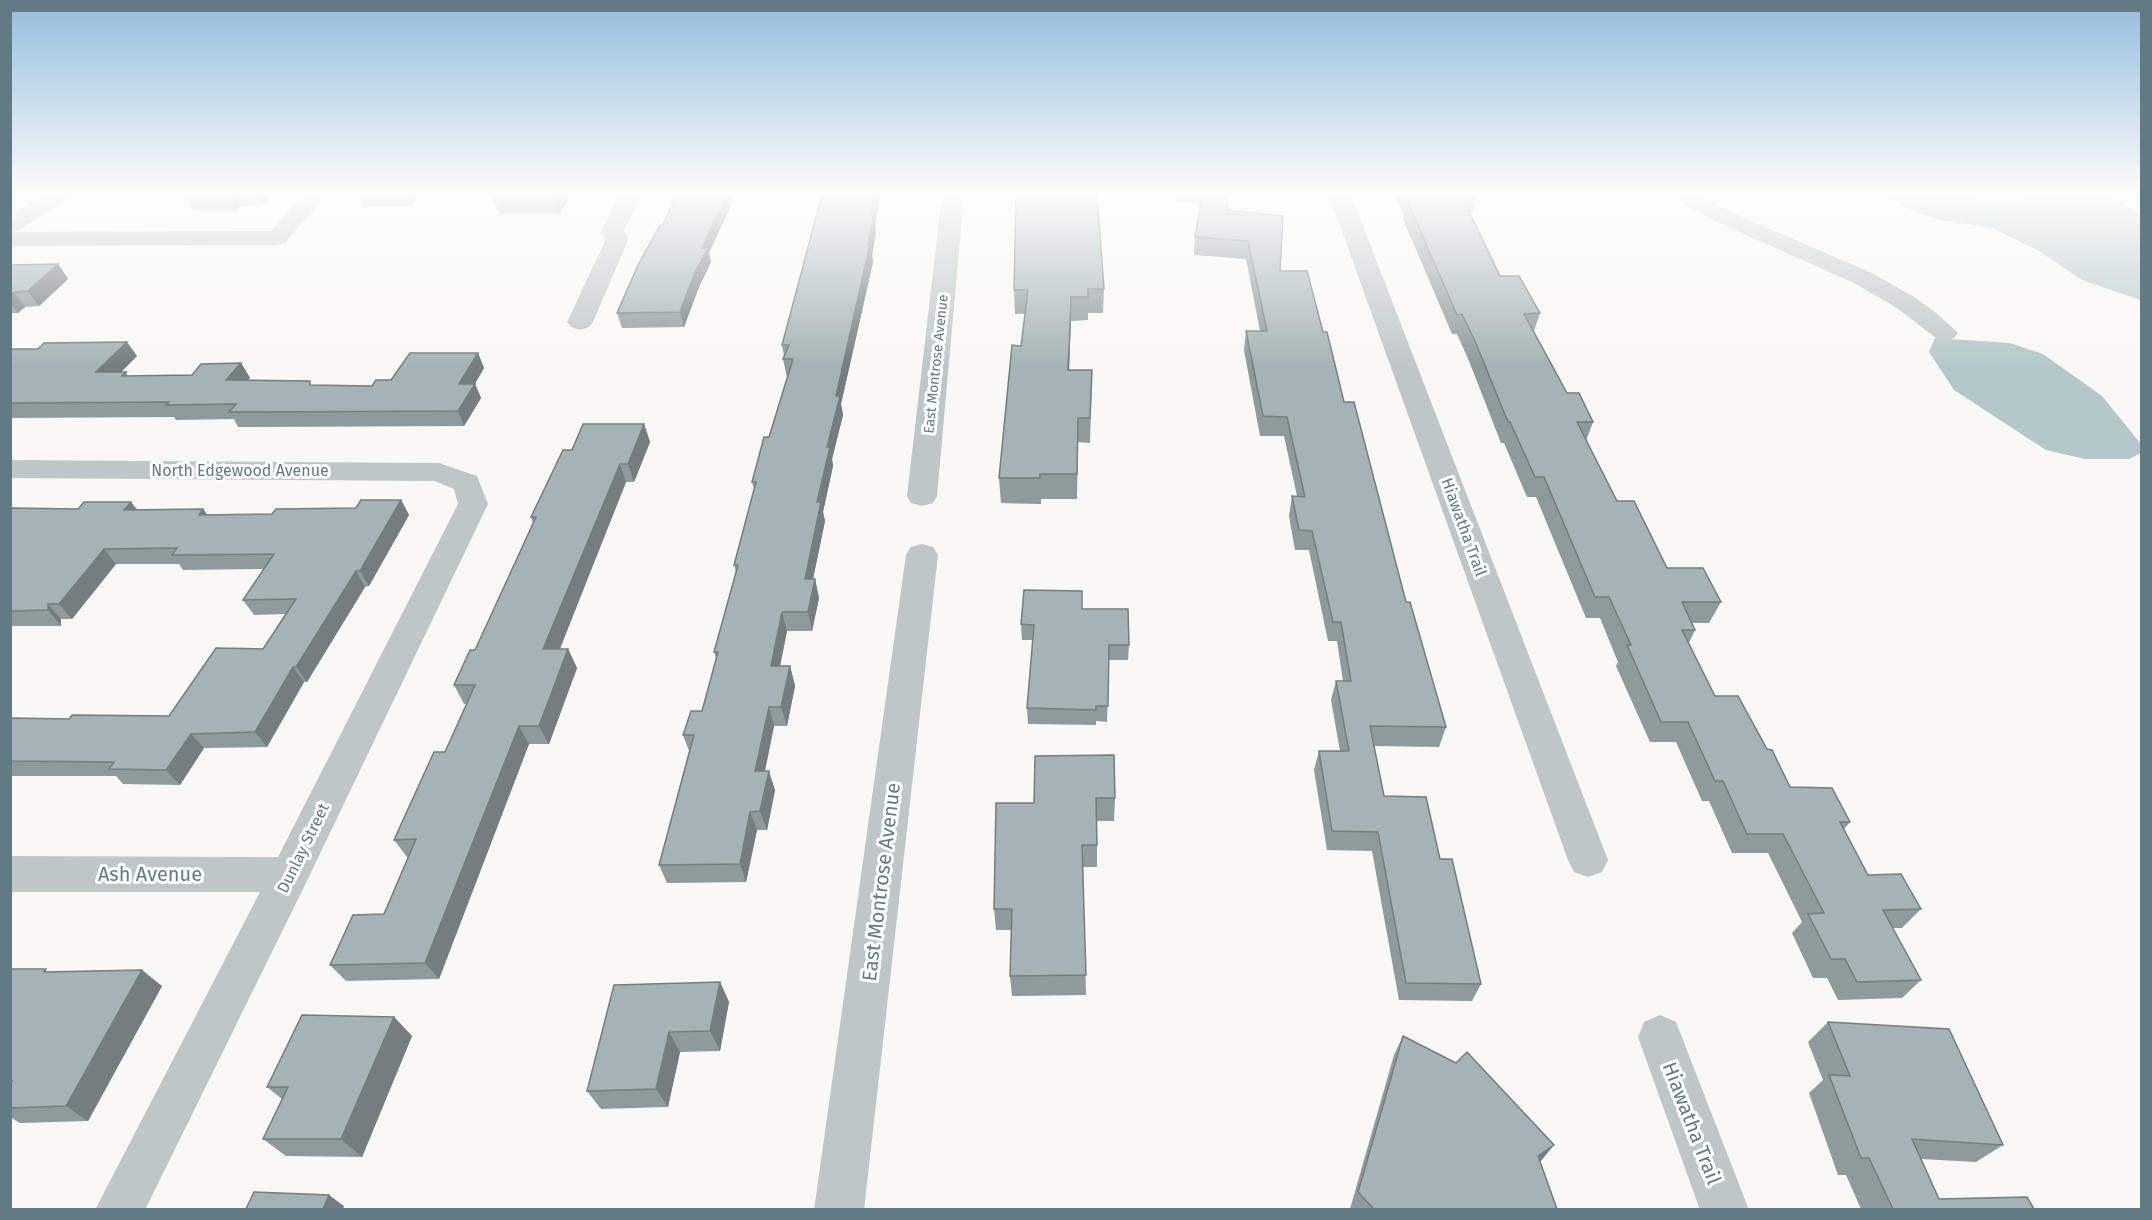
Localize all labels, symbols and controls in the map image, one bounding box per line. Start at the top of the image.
street label: East Montrose Avenue [920,294,952,434]
street label: North Edgewood Avenue [151,461,329,480]
street label: Hiawatha Trail [1437,475,1491,579]
street label: East Montrose Avenue [857,781,905,983]
street label: Dunlay Street [273,800,333,896]
street label: Ash Avenue [98,862,202,886]
street label: Hiawatha Trail [1658,1058,1726,1188]

